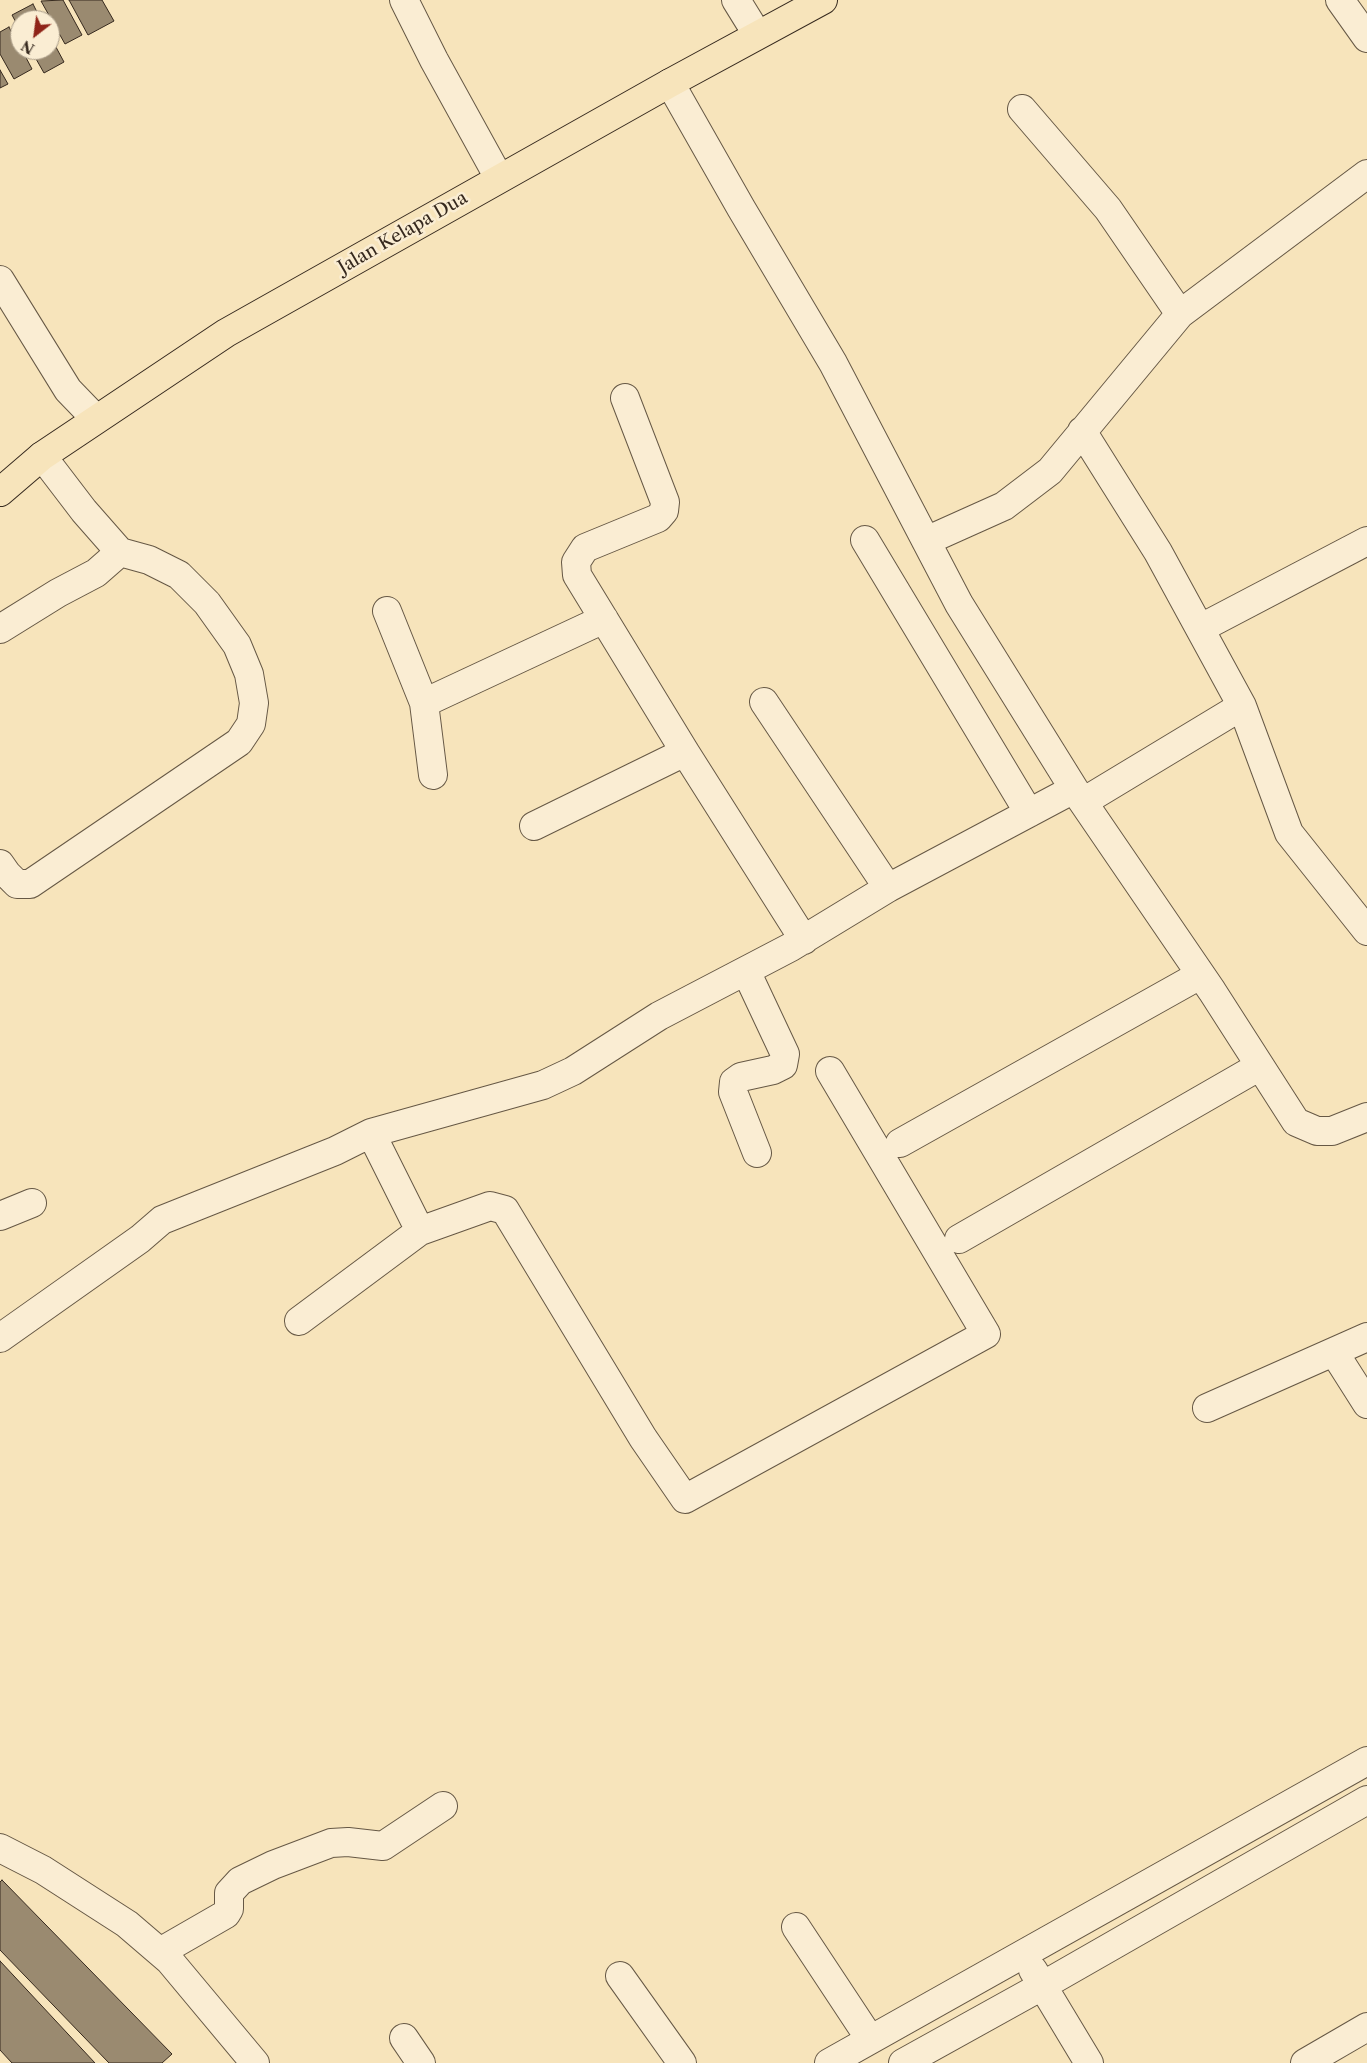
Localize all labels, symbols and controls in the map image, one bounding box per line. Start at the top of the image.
north arrow [10,10,60,60]
text: N [18,36,38,58]
street label: Jalan Kelapa Dua [335,187,471,279]

